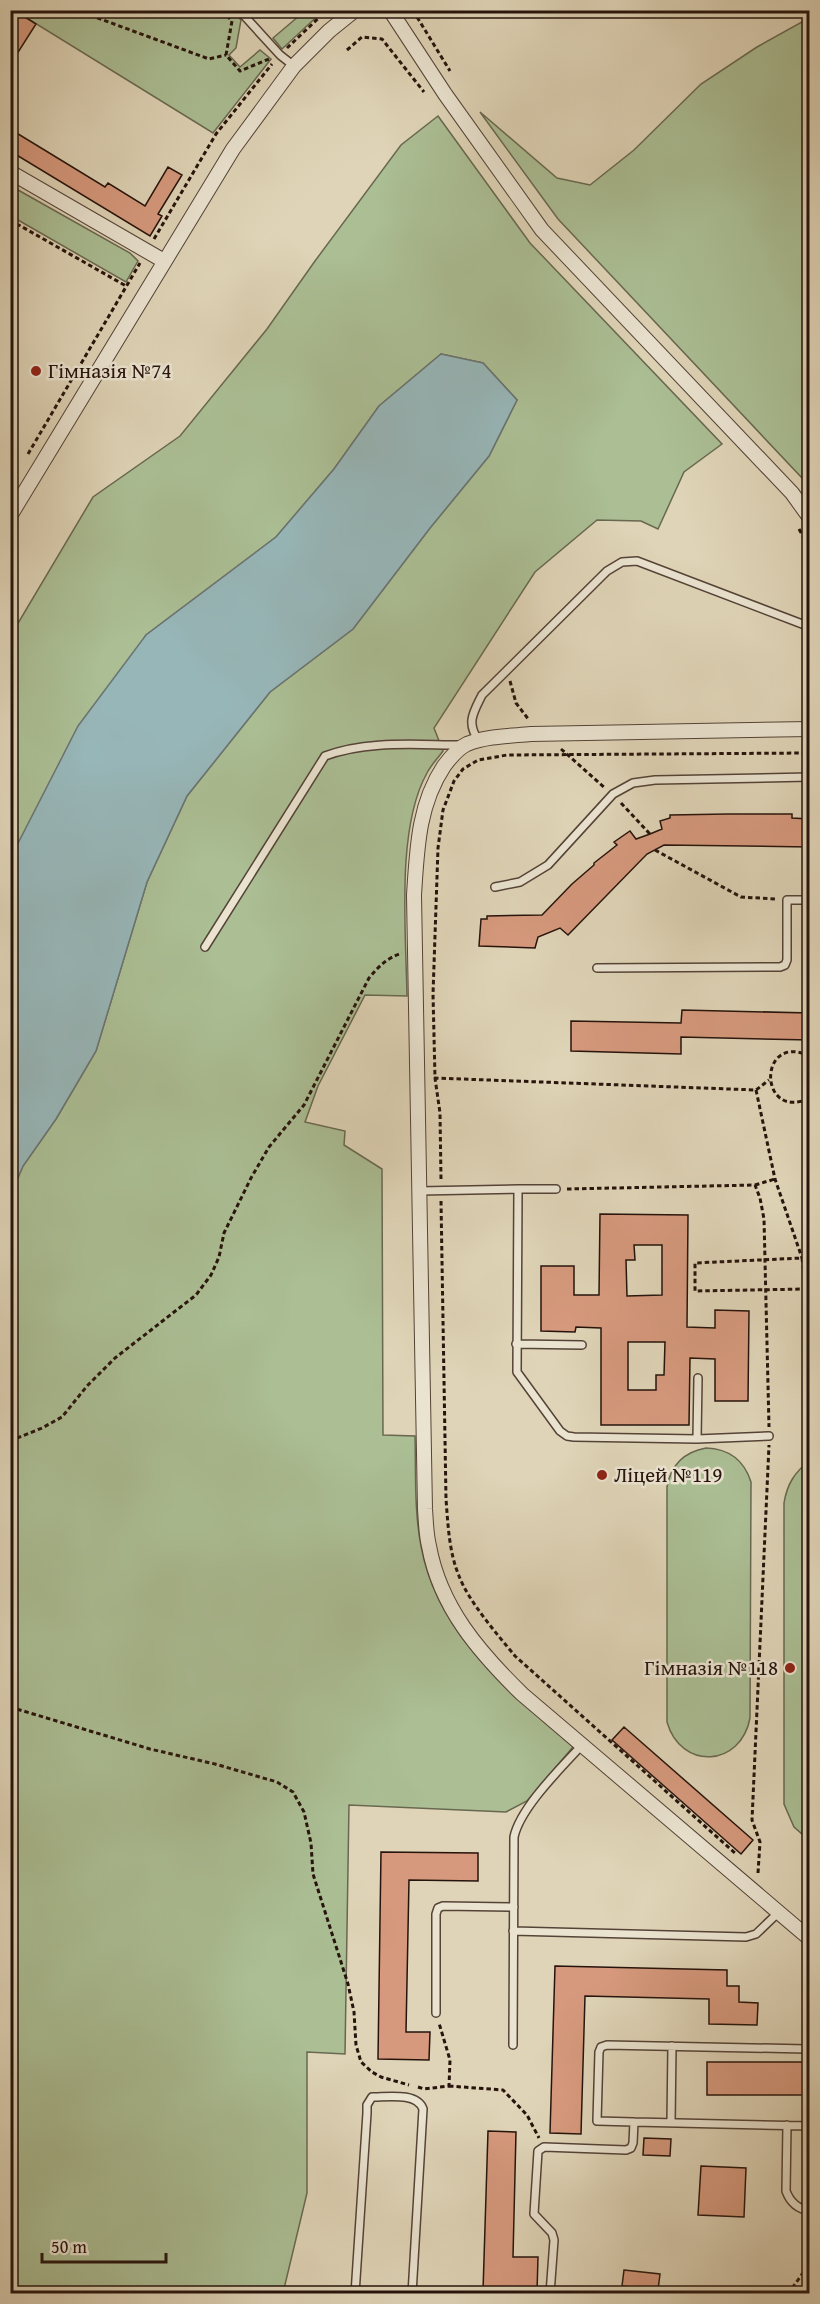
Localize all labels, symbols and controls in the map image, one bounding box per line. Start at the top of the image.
place label: Гімназія №74 [48,355,172,386]
marker: Гімназія №74 [29,364,43,378]
place label: Ліцей №119 [614,1459,722,1490]
marker: Ліцей №119 [595,1468,609,1482]
place label: Гімназія №118 [644,1652,778,1683]
marker: Гімназія №118 [783,1661,797,1675]
scale bar [42,2226,166,2264]
text: 50 m [51,2233,87,2260]

